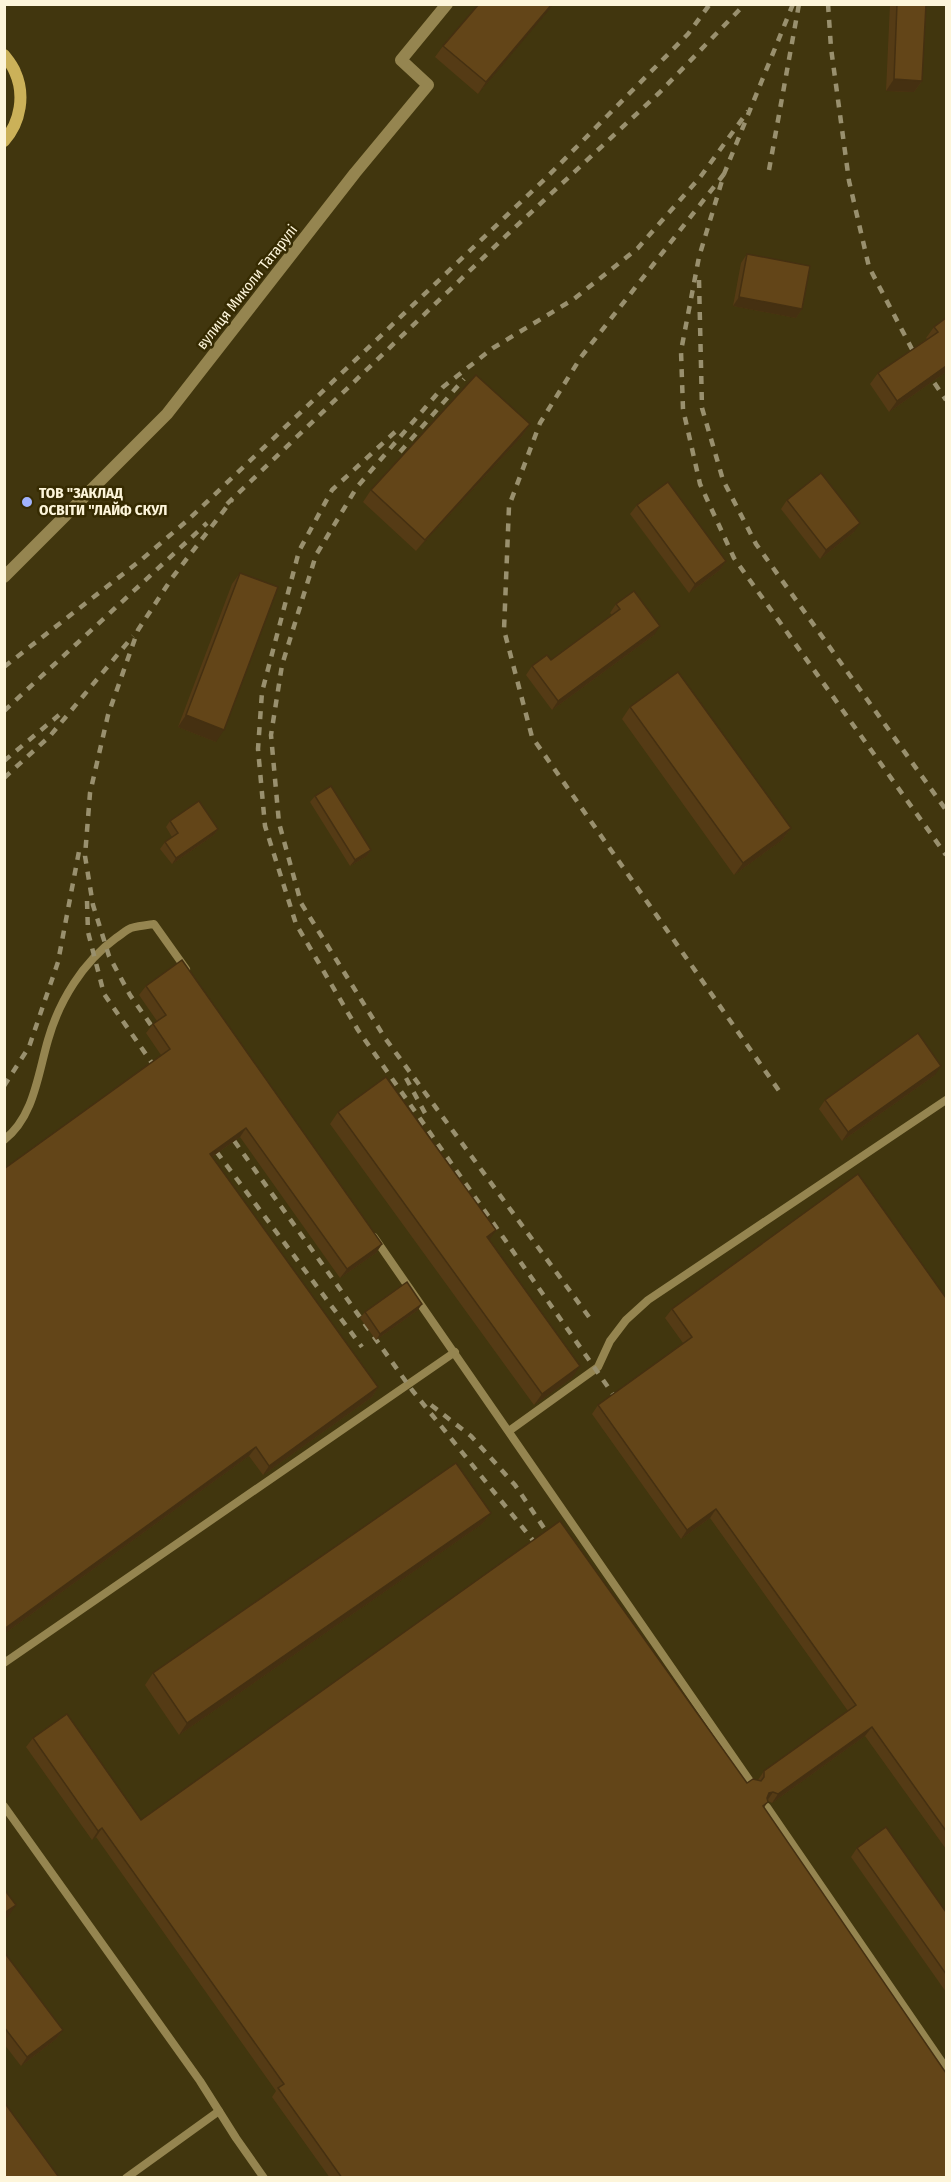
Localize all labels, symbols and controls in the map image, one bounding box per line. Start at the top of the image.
street label: вулиця Миколи Татарулі [193,221,301,353]
place label: ТОВ "ЗАКЛАД ОСВІТИ "ЛАЙФ СКУЛ [39,484,168,519]
marker: ТОВ "ЗАКЛАД ОСВІТИ "ЛАЙФ СКУЛ [20,495,34,509]

